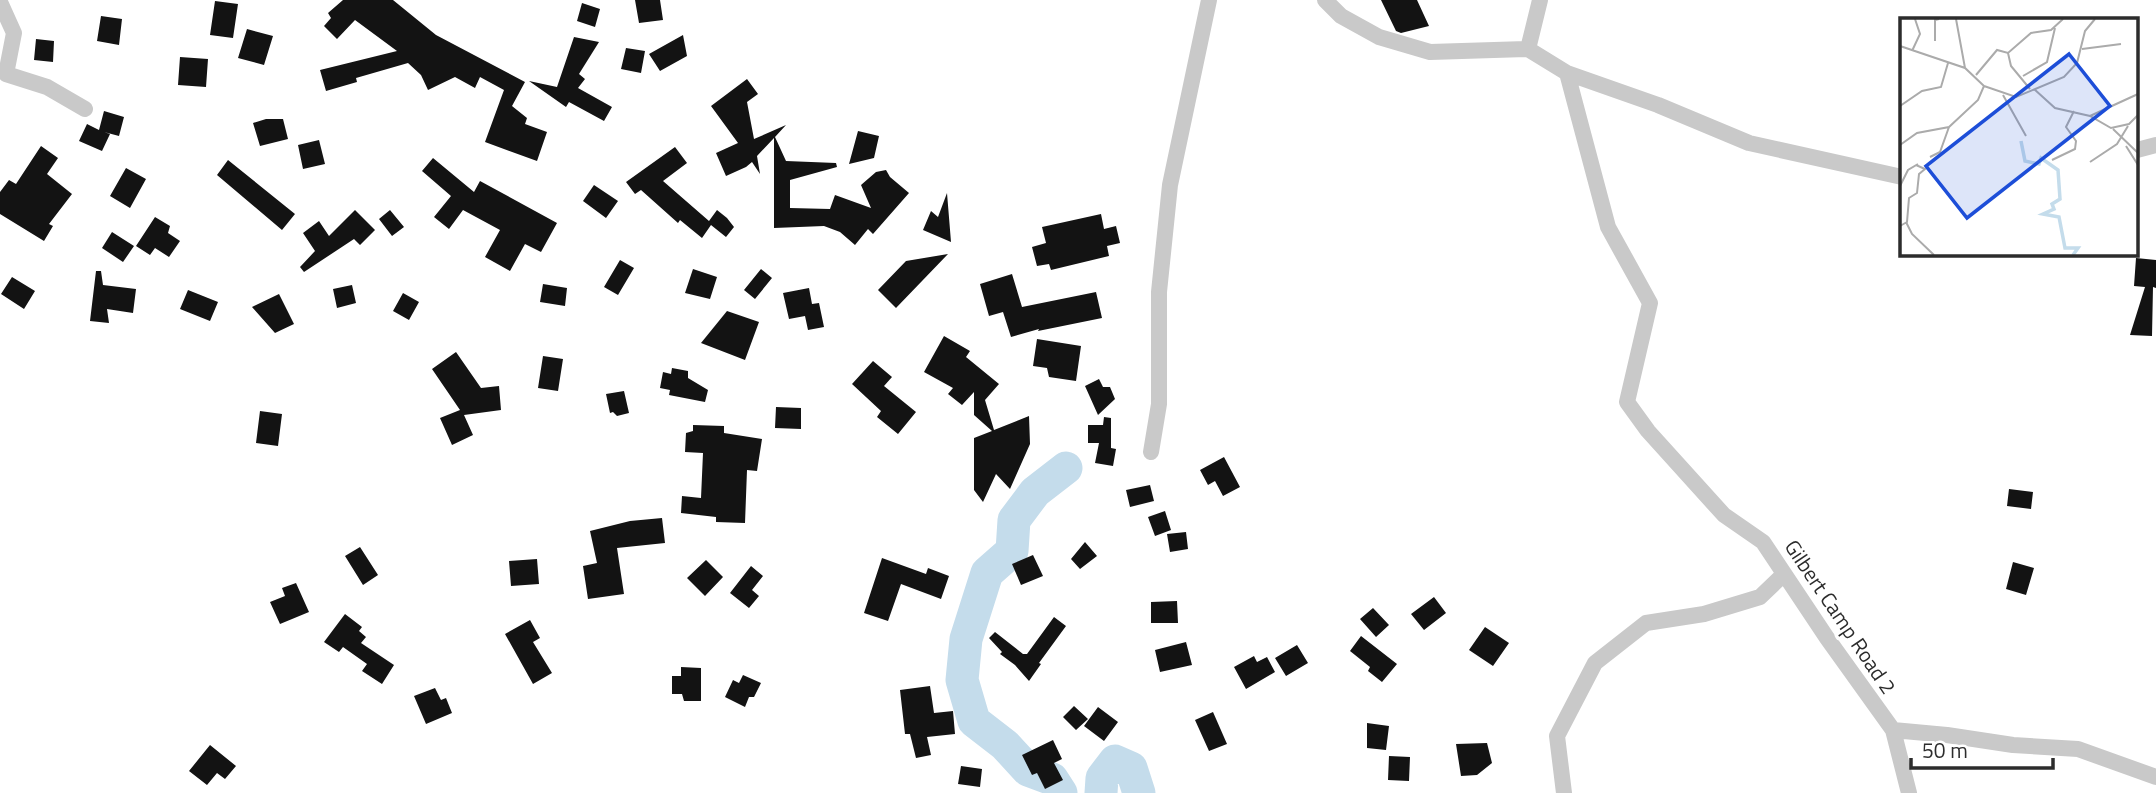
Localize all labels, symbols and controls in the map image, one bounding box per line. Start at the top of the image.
inset map [1900,18,2138,256]
street label: Gilbert Camp Road 2 [1777,533,1905,700]
scale bar [1911,726,2053,770]
text: 50 m [1922,734,1968,766]

